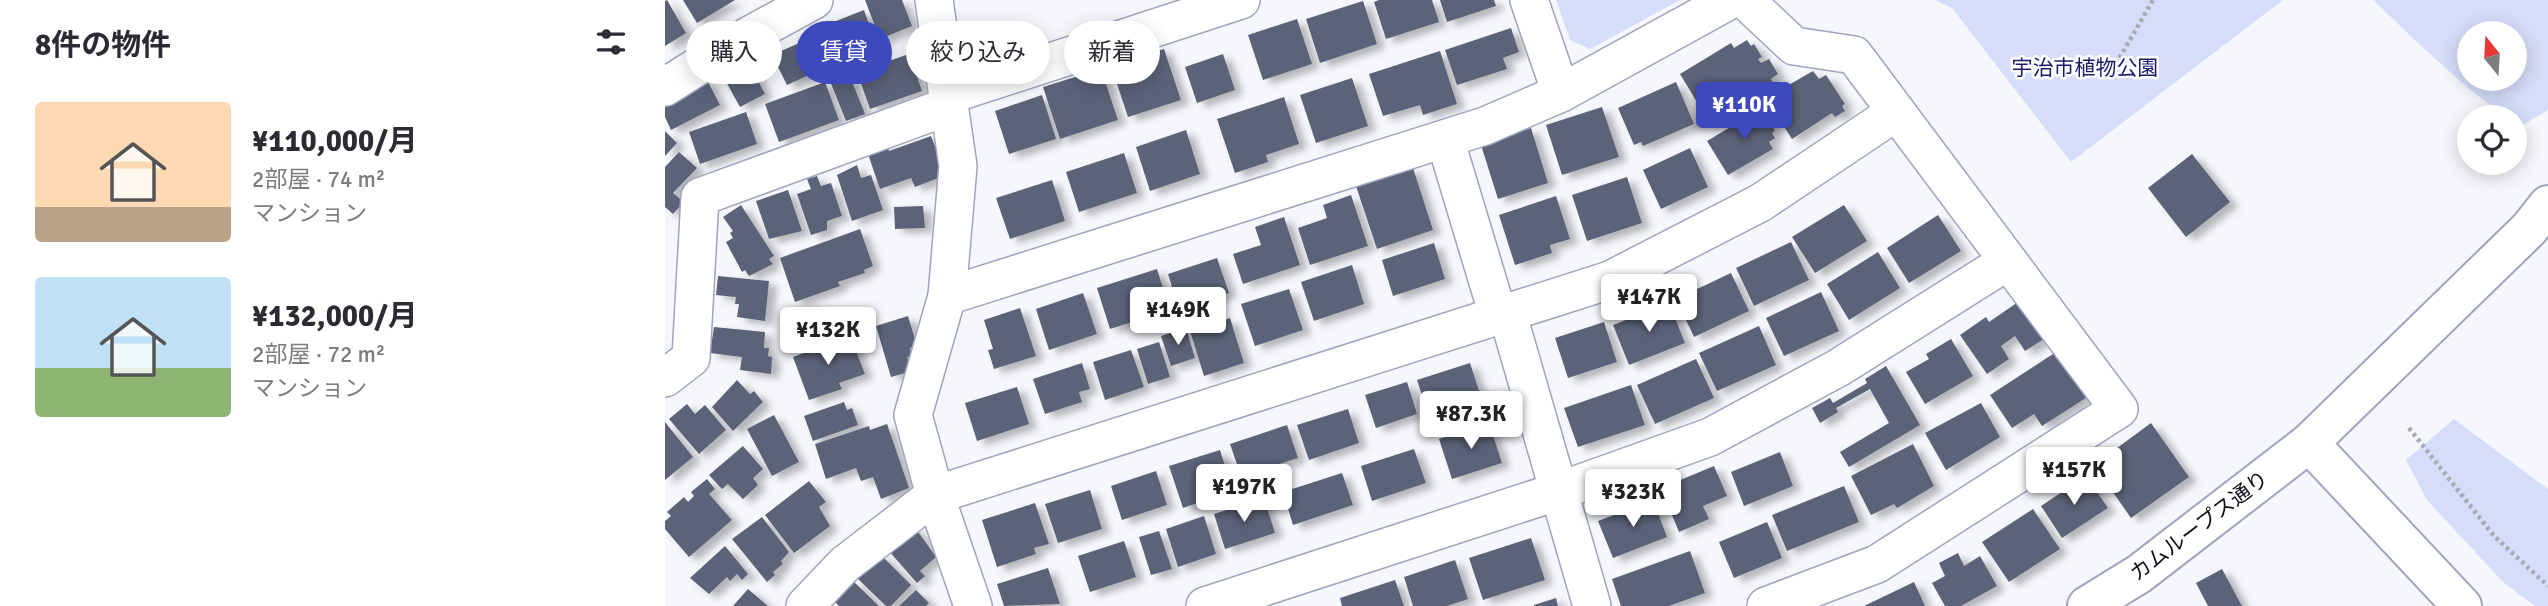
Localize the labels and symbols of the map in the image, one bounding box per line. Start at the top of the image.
north arrow [2457,21,2527,91]
park label: 宇治市植物公園 [2012,55,2159,81]
pin: ¥110K [1695,82,1793,142]
pin: ¥147K [1600,274,1698,334]
pin: ¥149K [1129,288,1227,347]
pin: ¥132K [779,308,877,367]
pin: ¥87.3K [1414,392,1528,451]
pin: ¥157K [2025,448,2123,507]
pin: ¥197K [1195,464,1293,524]
street label: カムループス通り [2125,465,2273,587]
pin: ¥323K [1584,470,1682,529]

